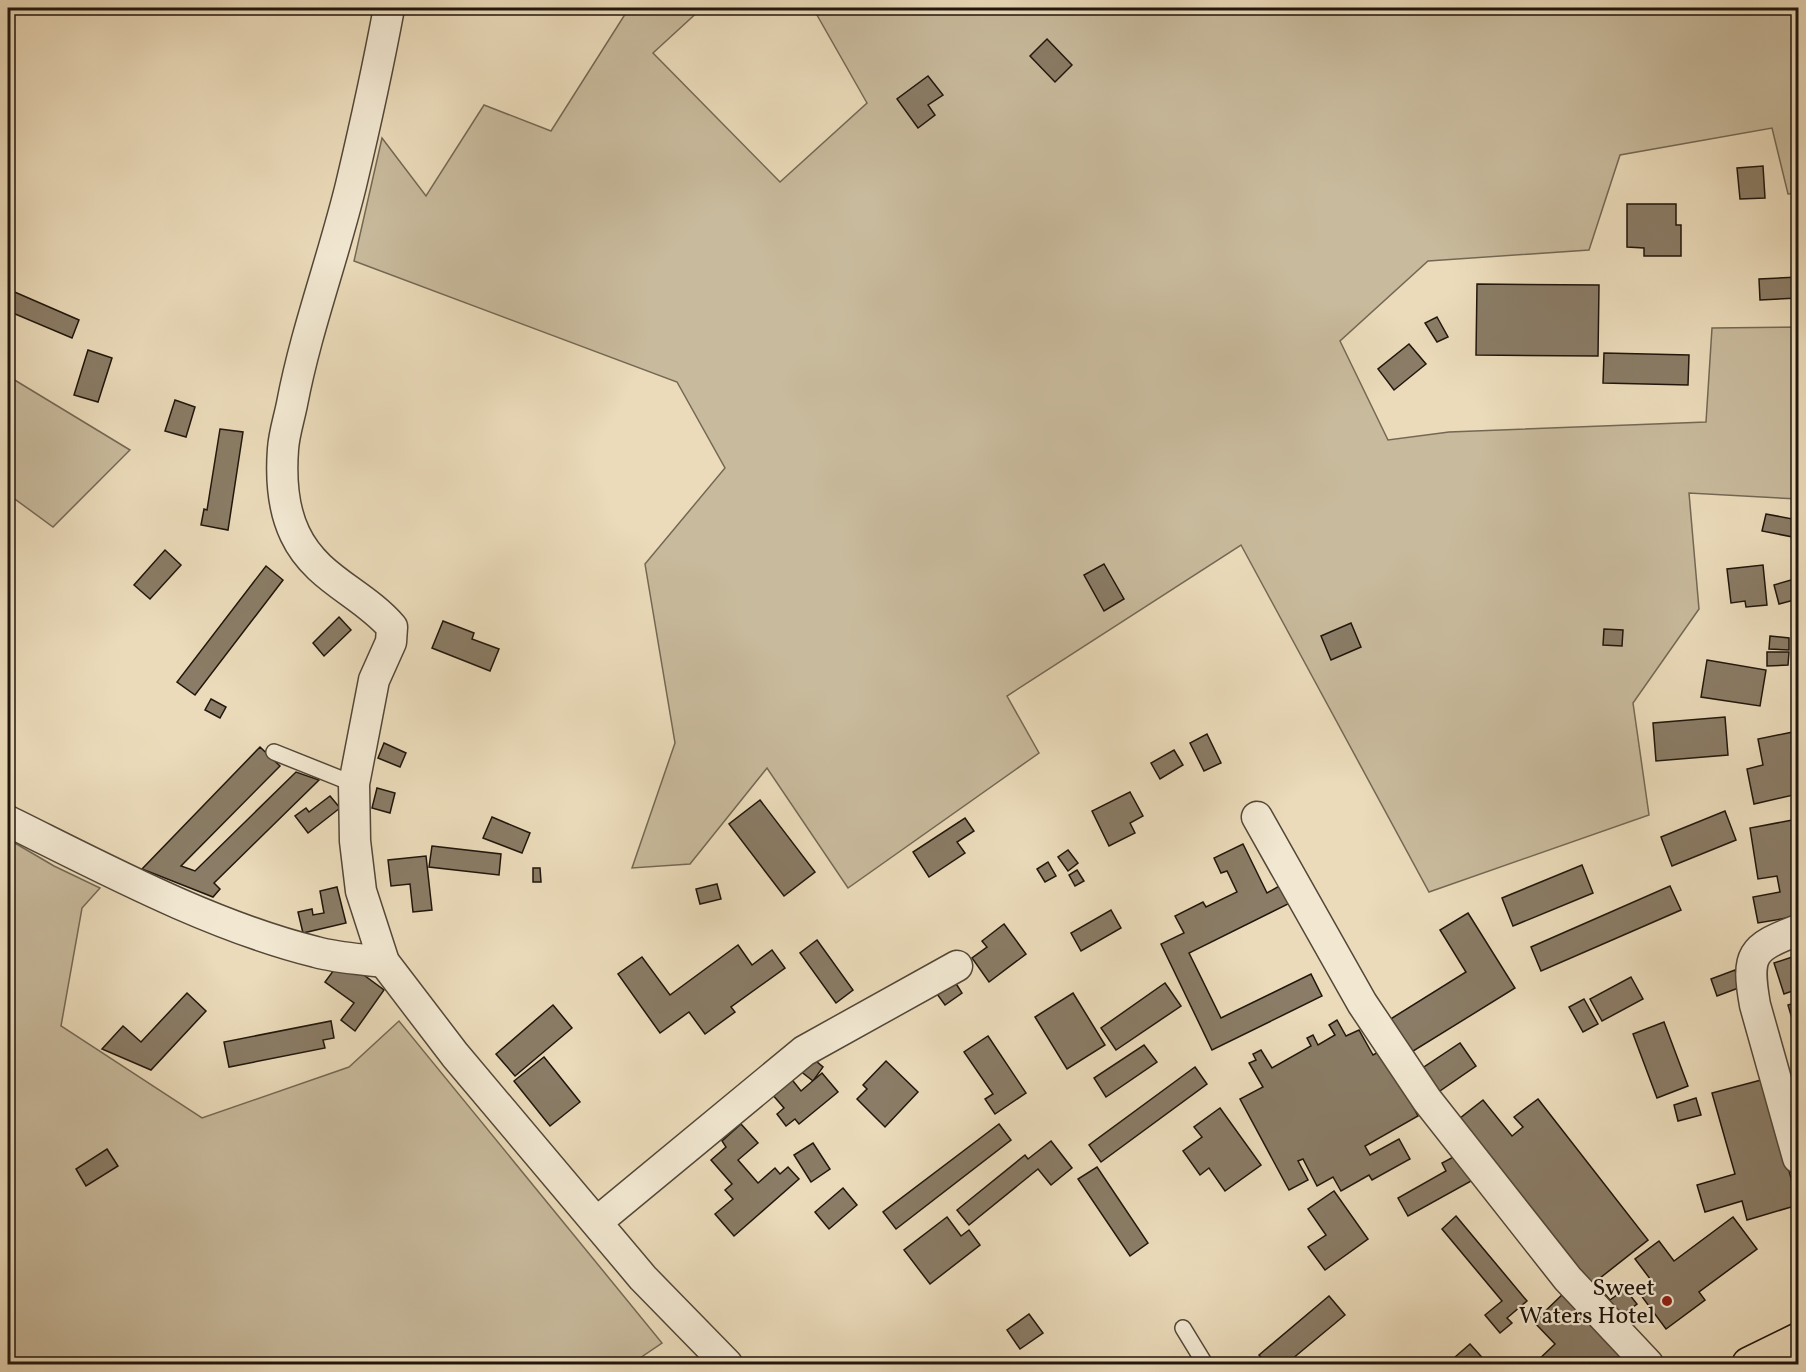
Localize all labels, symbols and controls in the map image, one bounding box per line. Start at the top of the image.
place label: Sweet Waters Hotel [1519,1272,1655,1334]
marker: Sweet Waters Hotel [1660,1294,1674,1308]

